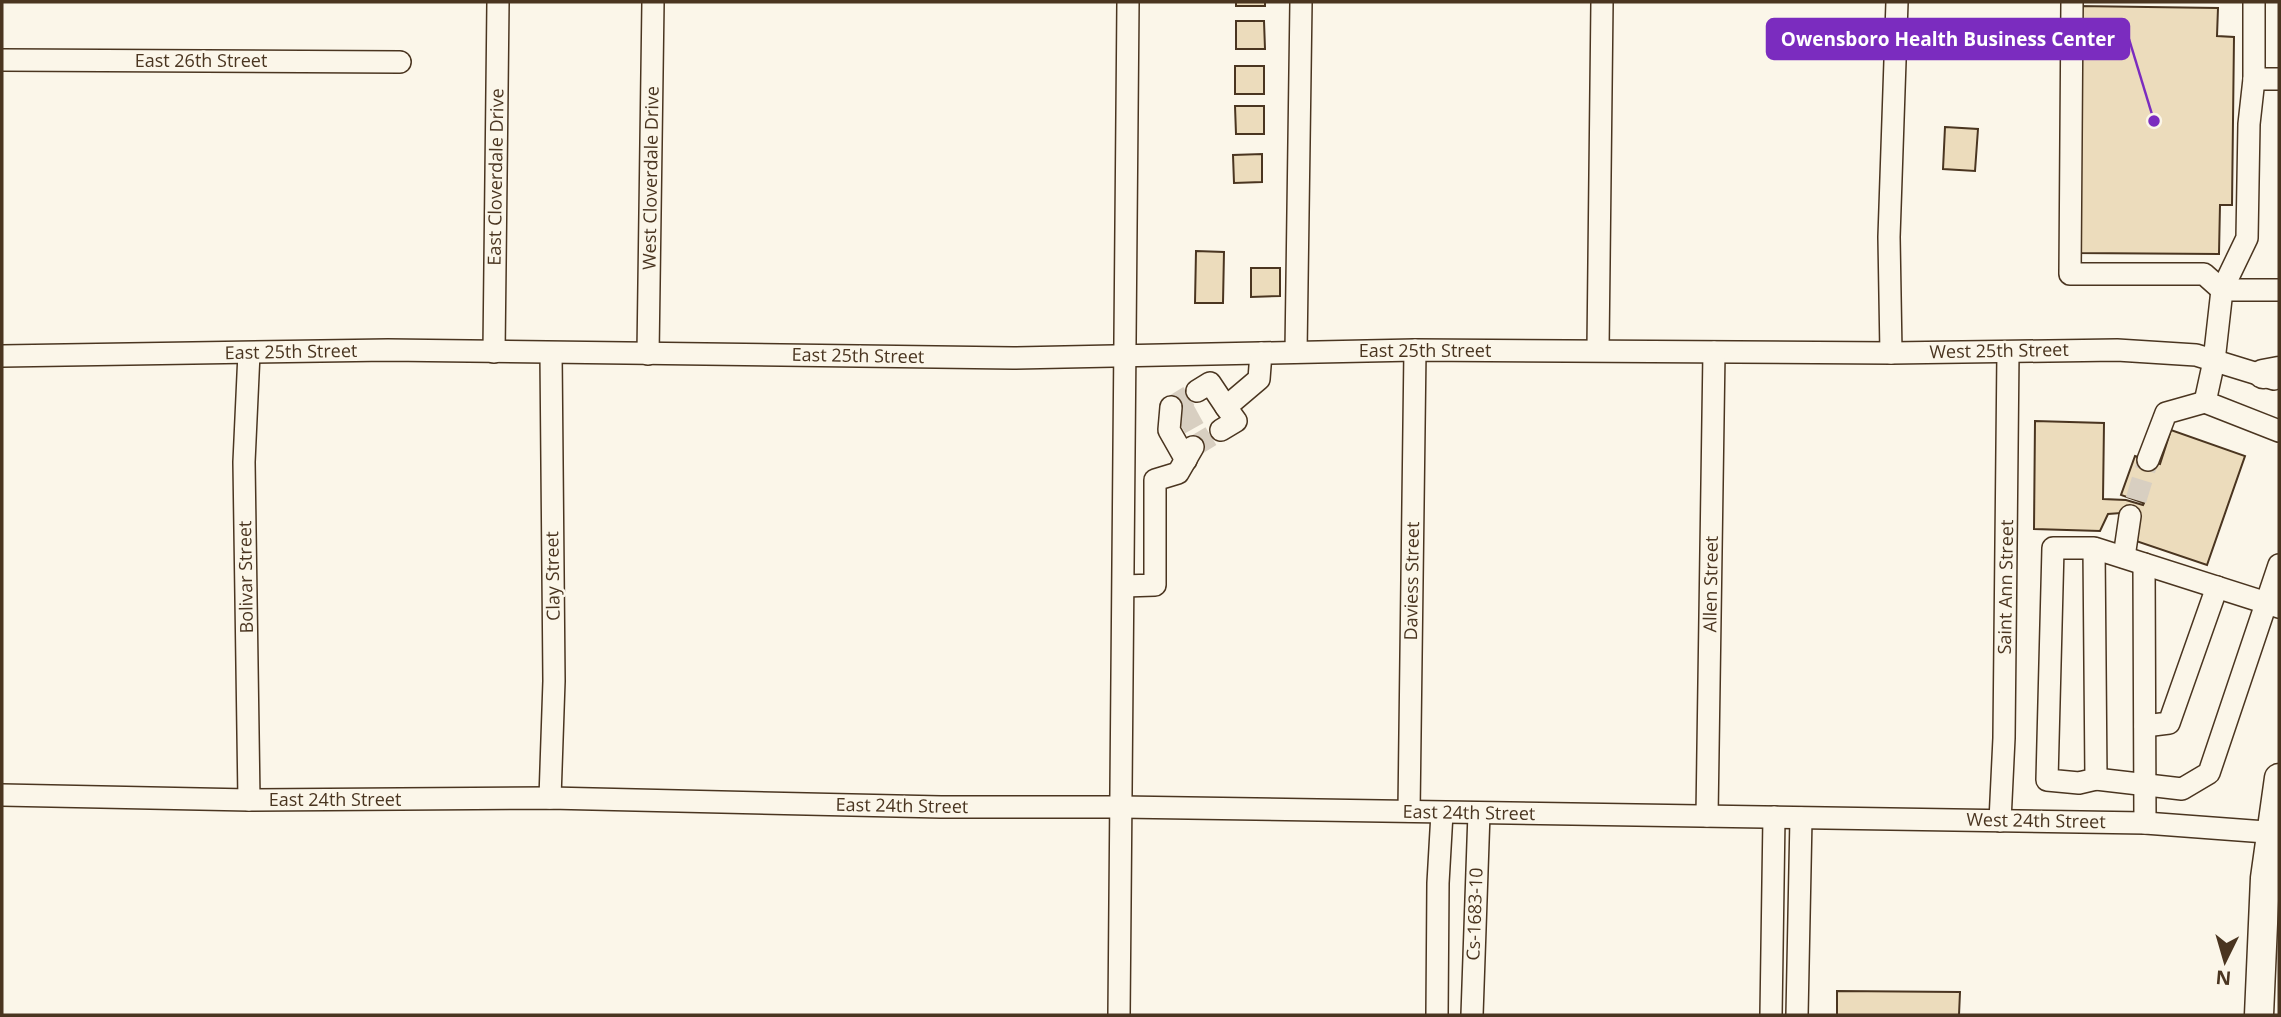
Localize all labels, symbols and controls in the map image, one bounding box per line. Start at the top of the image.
callout: Owensboro Health Business Center [1767,19,2129,59]
text: Owensboro Health Business Center [1781,26,2116,52]
street label: East 26th Street [135,48,267,72]
street label: West Cloverdale Drive [636,86,664,270]
street label: East Cloverdale Drive [481,88,509,266]
street label: West 25th Street [1929,337,2069,363]
street label: East 25th Street [224,338,358,364]
street label: East 25th Street [1359,338,1491,362]
street label: East 25th Street [791,342,925,368]
street label: Saint Ann Street [1992,519,2018,655]
street label: Bolivar Street [232,520,258,634]
street label: Daviess Street [1398,521,1424,641]
street label: Clay Street [539,531,565,621]
street label: Allen Street [1697,535,1723,632]
street label: East 24th Street [269,787,401,811]
street label: East 24th Street [835,792,969,818]
street label: East 24th Street [1402,799,1536,825]
street label: West 24th Street [1966,807,2106,833]
street label: Cs-1683-10 [1460,867,1488,961]
north arrow [2190,926,2260,996]
text: N [2215,964,2232,992]

